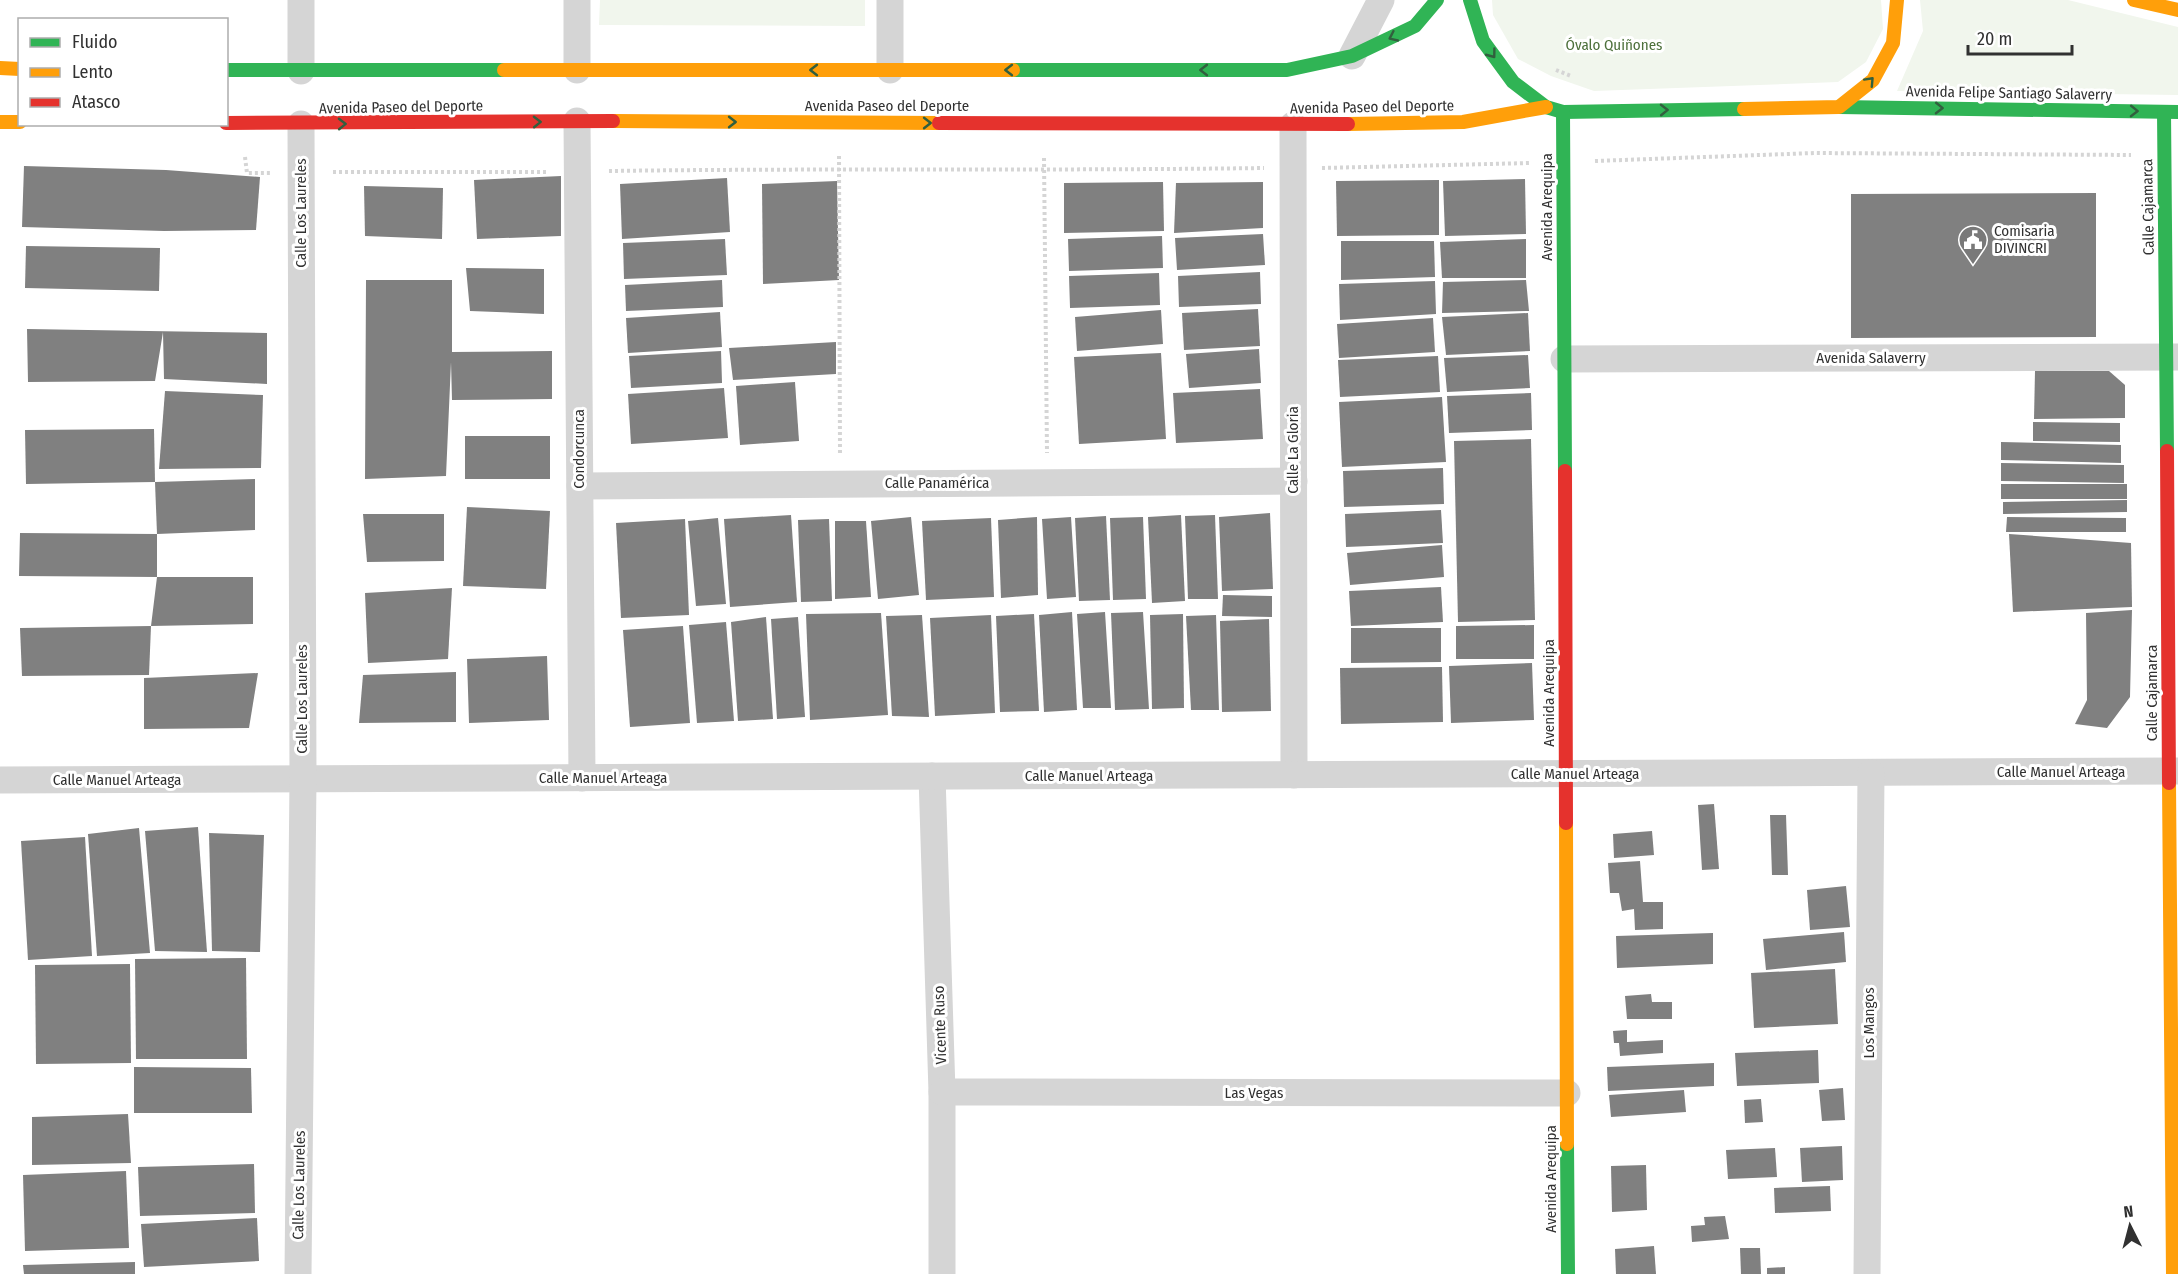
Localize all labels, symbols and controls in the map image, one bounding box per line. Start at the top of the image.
legend [18,18,228,126]
scale bar [1968,18,2072,56]
text: 20 m [1977,28,2012,50]
one-way arrow [1388,29,1399,41]
text: Fluido [72,31,118,53]
park label: Óvalo Quiñones [1566,36,1662,54]
one-way arrow [1485,47,1496,58]
text: Lento [72,61,113,83]
one-way arrow [809,64,818,76]
one-way arrow [1004,64,1013,76]
one-way arrow [1199,64,1208,76]
one-way arrow [1863,77,1874,87]
street label: Avenida Felipe Santiago Salaverry [1906,82,2113,104]
text: Atasco [72,91,120,113]
street label: Avenida Paseo del Deporte [319,97,483,117]
street label: Avenida Paseo del Deporte [805,97,969,115]
street label: Avenida Paseo del Deporte [1290,97,1454,117]
one-way arrow [1935,102,1944,114]
one-way arrow [1659,104,1668,116]
one-way arrow [2130,105,2139,118]
one-way arrow [533,116,542,128]
one-way arrow [728,116,737,128]
one-way arrow [923,117,932,129]
one-way arrow [338,118,347,130]
street label: Avenida Arequipa [1538,153,1556,261]
street label: Calle Los Laureles [292,158,310,268]
street label: Calle Cajamarca [2138,159,2158,255]
place label: Comisaria DIVINCRI [1994,222,2055,257]
public building icon: Comisaria DIVINCRI [1957,224,1989,266]
street label: Avenida Salaverry [1816,349,1926,367]
street label: Calle La Gloria [1284,406,1302,494]
street label: Condorcunca [570,409,588,489]
street label: Calle Panamérica [885,474,989,492]
street label: Avenida Arequipa [1540,639,1558,747]
street label: Calle Los Laureles [293,644,311,754]
street label: Calle Cajamarca [2143,645,2161,741]
street label: Calle Manuel Arteaga [1997,763,2125,781]
street label: Calle Manuel Arteaga [1511,765,1639,783]
street label: Calle Manuel Arteaga [1025,767,1153,785]
street label: Calle Manuel Arteaga [539,769,667,787]
street label: Calle Manuel Arteaga [53,771,181,789]
street label: Vicente Ruso [930,985,950,1065]
street label: Los Mangos [1860,987,1878,1059]
street label: Las Vegas [1225,1084,1283,1102]
street label: Avenida Arequipa [1542,1125,1560,1233]
street label: Calle Los Laureles [289,1130,309,1240]
north arrow [2100,1196,2160,1256]
text: N [2123,1202,2134,1222]

